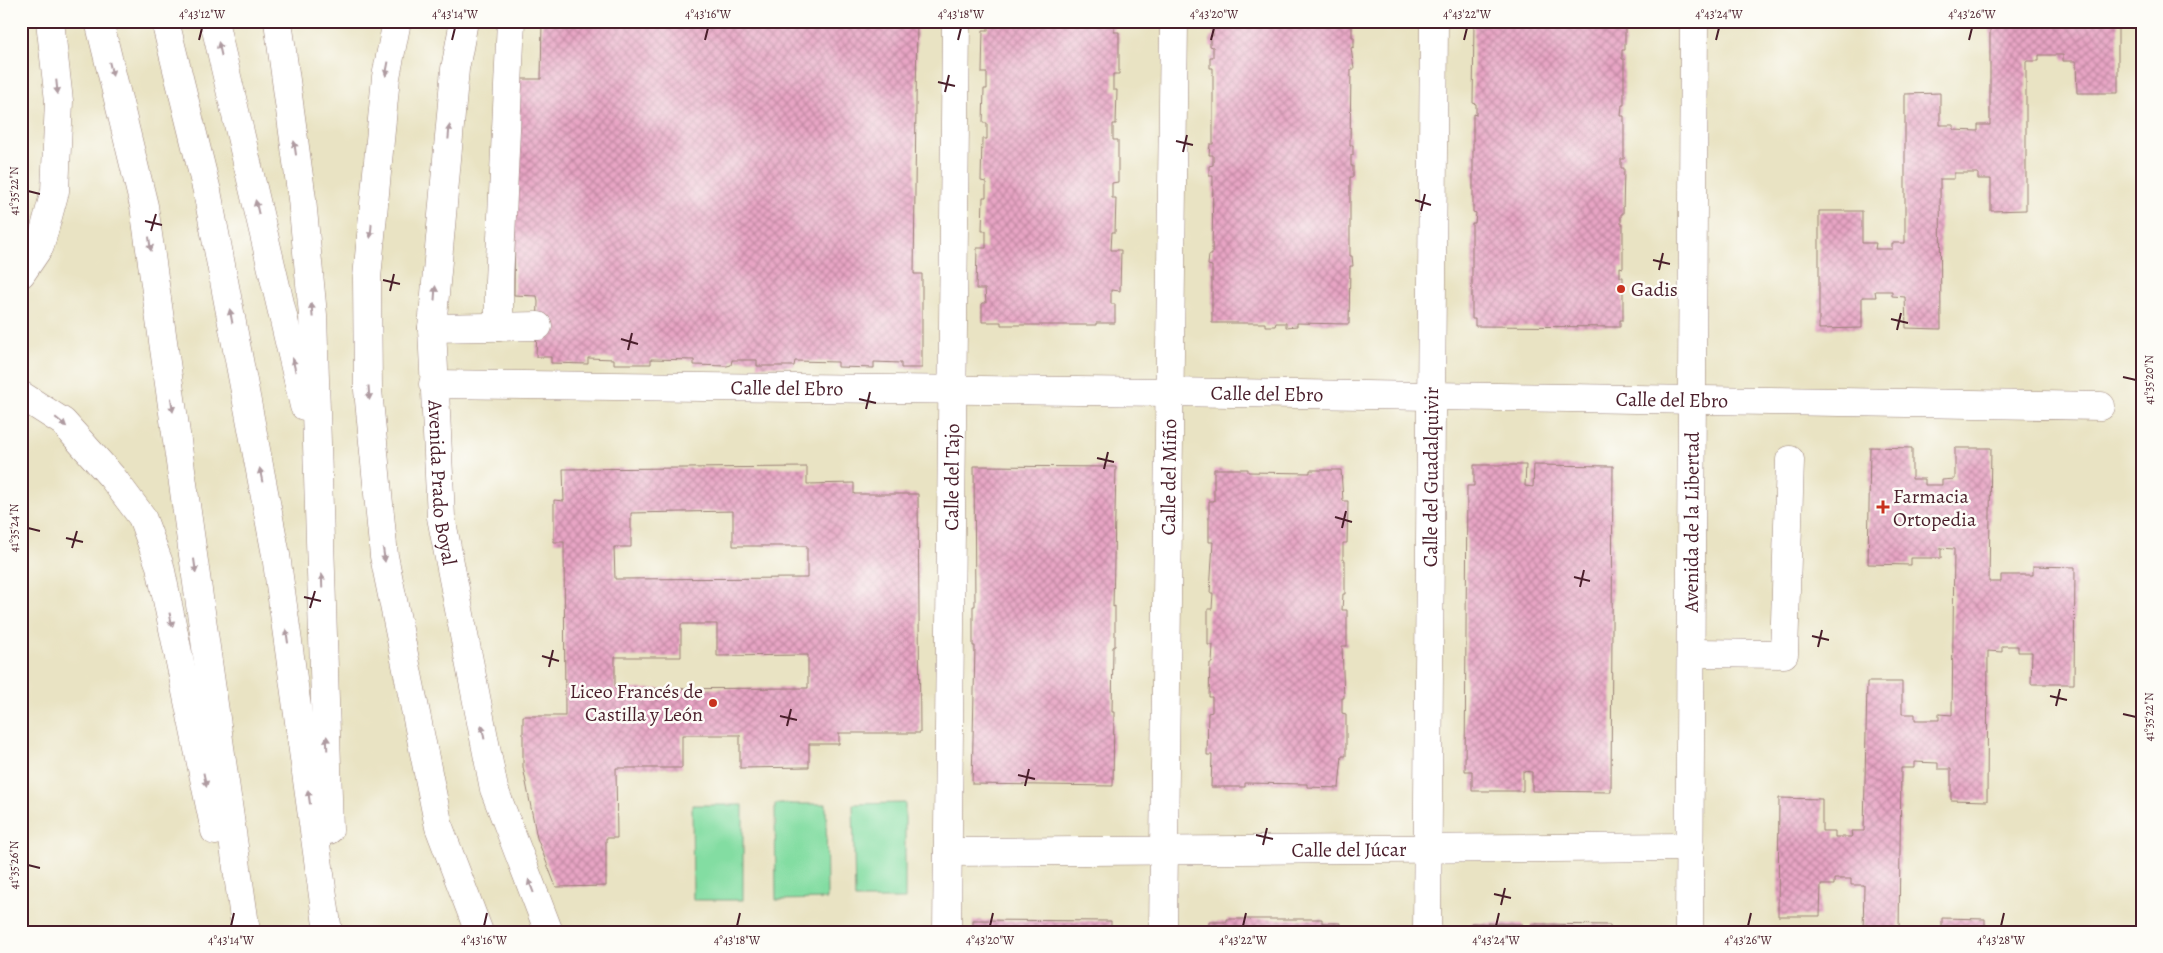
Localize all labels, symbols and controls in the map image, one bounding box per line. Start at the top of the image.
text: 4°43'12"W [179,6,226,22]
text: 4°43'14"W [432,6,479,22]
text: 4°43'16"W [685,6,732,22]
text: 4°43'18"W [938,6,985,22]
text: 4°43'20"W [1190,6,1239,22]
text: 4°43'22"W [1443,6,1492,22]
text: 4°43'24"W [1695,6,1744,22]
text: 4°43'26"W [1948,6,1997,22]
one-way arrow [216,41,224,56]
one-way arrow [107,61,115,76]
one-way arrow [383,61,391,77]
one-way arrow [53,79,61,95]
one-way arrow [445,123,453,139]
one-way arrow [291,140,299,156]
text: 41°35'22"N [6,166,22,216]
one-way arrow [253,200,261,215]
one-way arrow [367,223,375,239]
one-way arrow [146,236,154,252]
place label: Gadis [1631,276,1678,303]
marker: Gadis [1615,283,1627,295]
one-way arrow [431,285,439,301]
one-way arrow [308,302,316,318]
one-way arrow [226,307,234,323]
text: 41°35'20"N [2141,355,2157,405]
one-way arrow [290,358,298,373]
street label: Calle del Ebro [731,374,843,402]
street label: Calle del Ebro [1210,379,1323,408]
one-way arrow [365,385,373,401]
street label: Calle del Ebro [1615,385,1728,414]
street label: Calle del Guadalquivir [1416,386,1445,567]
one-way arrow [169,397,177,413]
street label: Avenida Prado Boyal [422,398,464,568]
one-way arrow [55,417,68,428]
street label: Calle del Miño [1154,418,1183,536]
street label: Calle del Tajo [937,423,966,531]
street label: Avenida de la Libertad [1677,431,1705,613]
one-way arrow [257,467,265,483]
place label: Farmacia Ortopedia [1893,483,1977,533]
marker: Farmacia Ortopedia [1877,501,1889,513]
text: 41°35'24"N [6,503,22,552]
one-way arrow [380,547,388,563]
one-way arrow [191,558,199,574]
one-way arrow [318,572,326,588]
one-way arrow [168,613,176,629]
one-way arrow [283,627,291,643]
place label: Liceo Francés de Castilla y León [570,678,703,728]
text: 41°35'22"N [2141,692,2157,742]
marker: Liceo Francés de Castilla y León [707,697,719,709]
one-way arrow [479,724,487,739]
one-way arrow [322,735,330,751]
one-way arrow [201,772,209,788]
one-way arrow [305,788,313,804]
street label: Calle del Júcar [1291,835,1407,863]
text: 41°35'26"N [6,840,22,889]
one-way arrow [527,878,535,893]
text: 4°43'14"W [208,932,255,948]
text: 4°43'16"W [461,932,508,948]
text: 4°43'18"W [714,932,761,948]
text: 4°43'20"W [966,932,1015,948]
text: 4°43'22"W [1219,932,1268,948]
text: 4°43'24"W [1472,932,1521,948]
text: 4°43'26"W [1724,932,1773,948]
text: 4°43'28"W [1977,932,2026,948]

